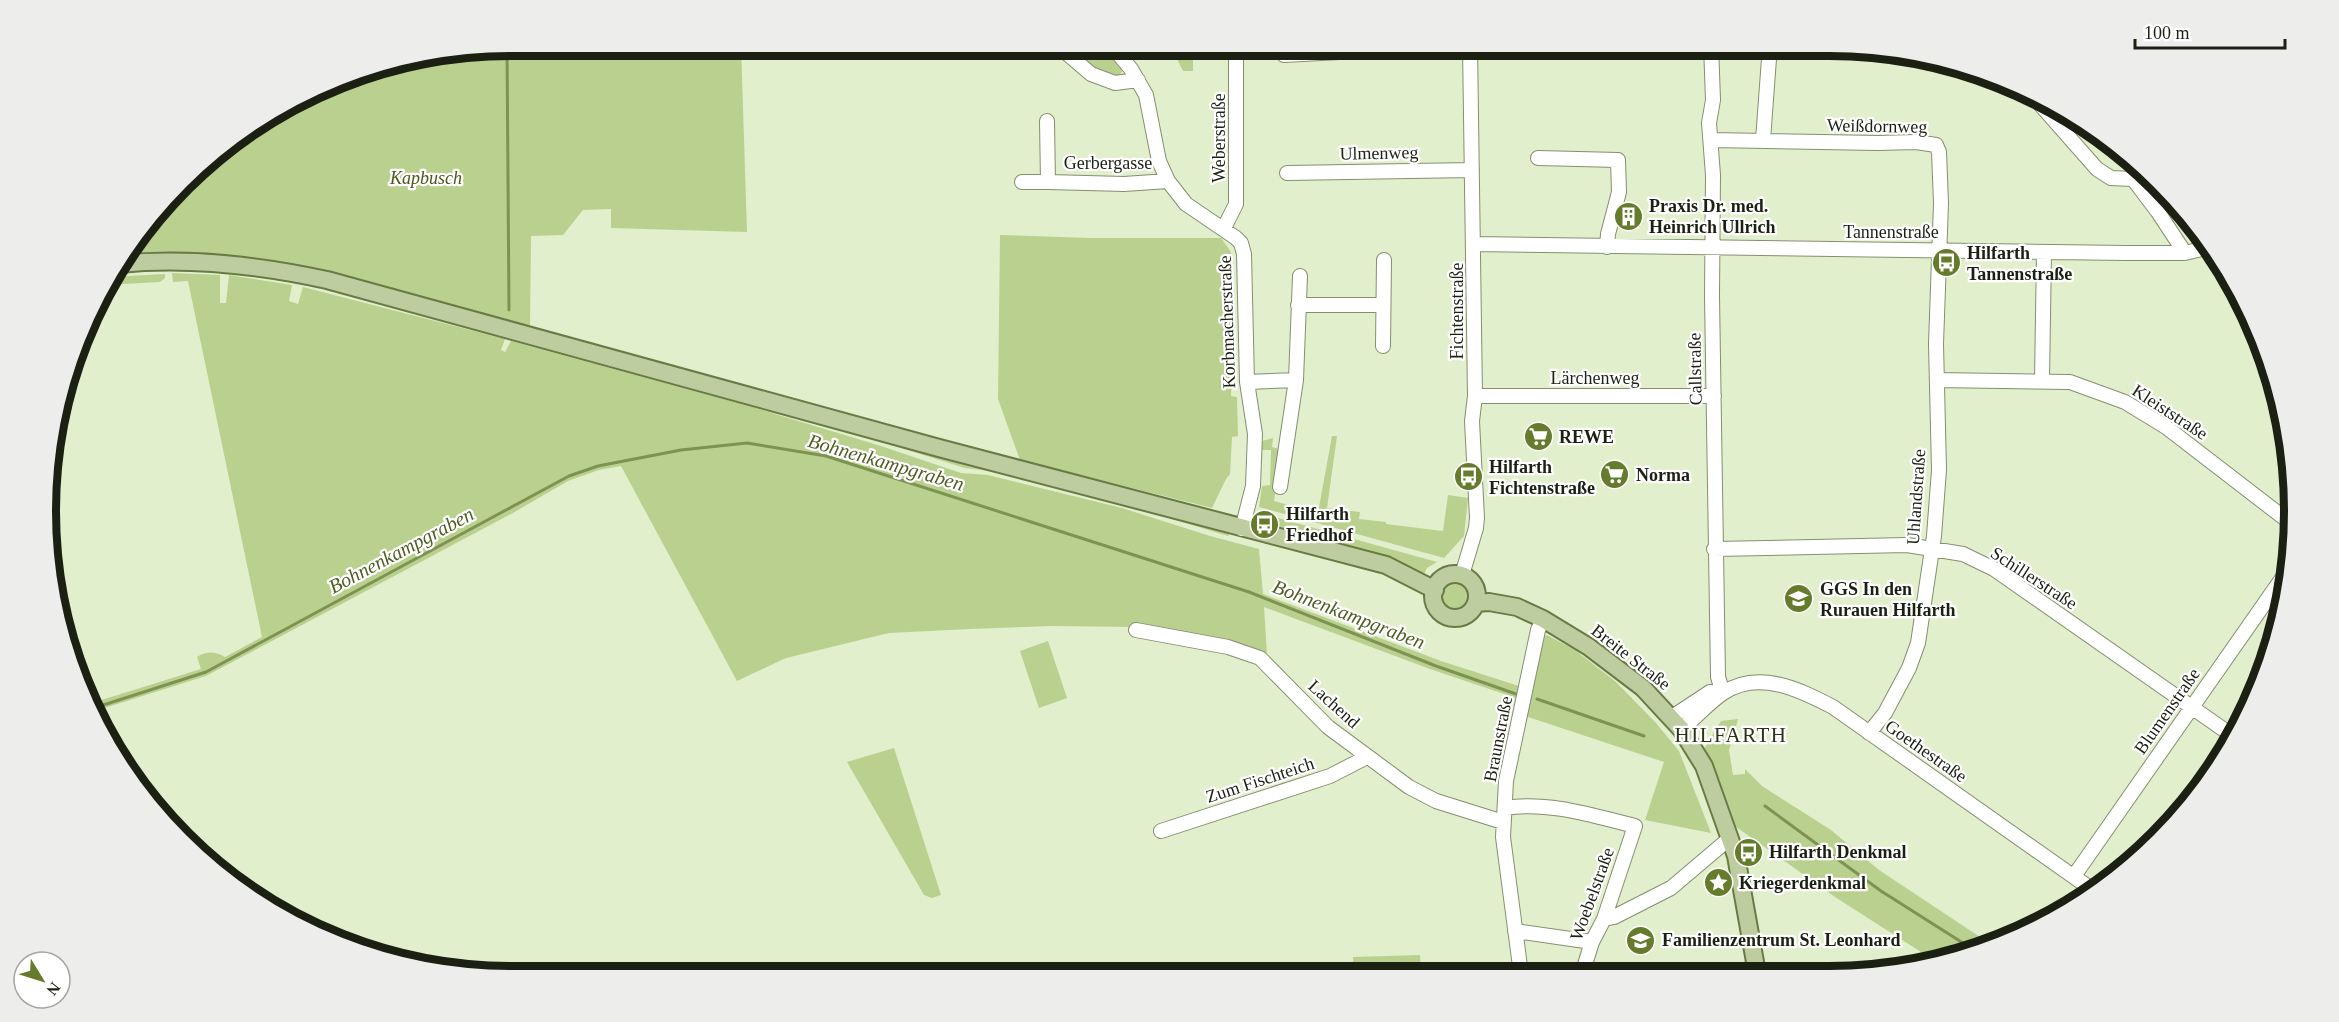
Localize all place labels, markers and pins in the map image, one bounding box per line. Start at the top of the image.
place label: Praxis Dr. med. Heinrich Ullrich [1649,196,1775,237]
building icon: Praxis Dr. med. Heinrich Ullrich [1612,200,1644,232]
place label: Hilfarth Tannenstraße [1967,243,2072,284]
bus stop icon: Hilfarth Tannenstraße [1930,247,1962,279]
supermarket icon: REWE [1522,421,1554,453]
place label: REWE [1559,427,1614,447]
place label: Hilfarth Fichtenstraße [1489,457,1595,498]
supermarket icon: Norma [1599,459,1631,491]
bus stop icon: Hilfarth Fichtenstraße [1452,461,1484,493]
place label: Norma [1636,465,1690,485]
place label: Hilfarth Friedhof [1286,504,1354,545]
bus stop icon: Hilfarth Friedhof [1249,508,1281,540]
place label: GGS In den Rurauen Hilfarth [1820,579,1956,620]
school or university icon: GGS In den Rurauen Hilfarth [1783,583,1815,615]
bus stop icon: Hilfarth Denkmal [1732,836,1764,868]
place label: Hilfarth Denkmal [1769,842,1907,862]
place icon: Kriegerdenkmal [1702,867,1734,899]
place label: Kriegerdenkmal [1739,873,1866,893]
school or university icon: Familienzentrum St. Leonhard [1625,924,1657,956]
place label: Familienzentrum St. Leonhard [1662,930,1901,950]

